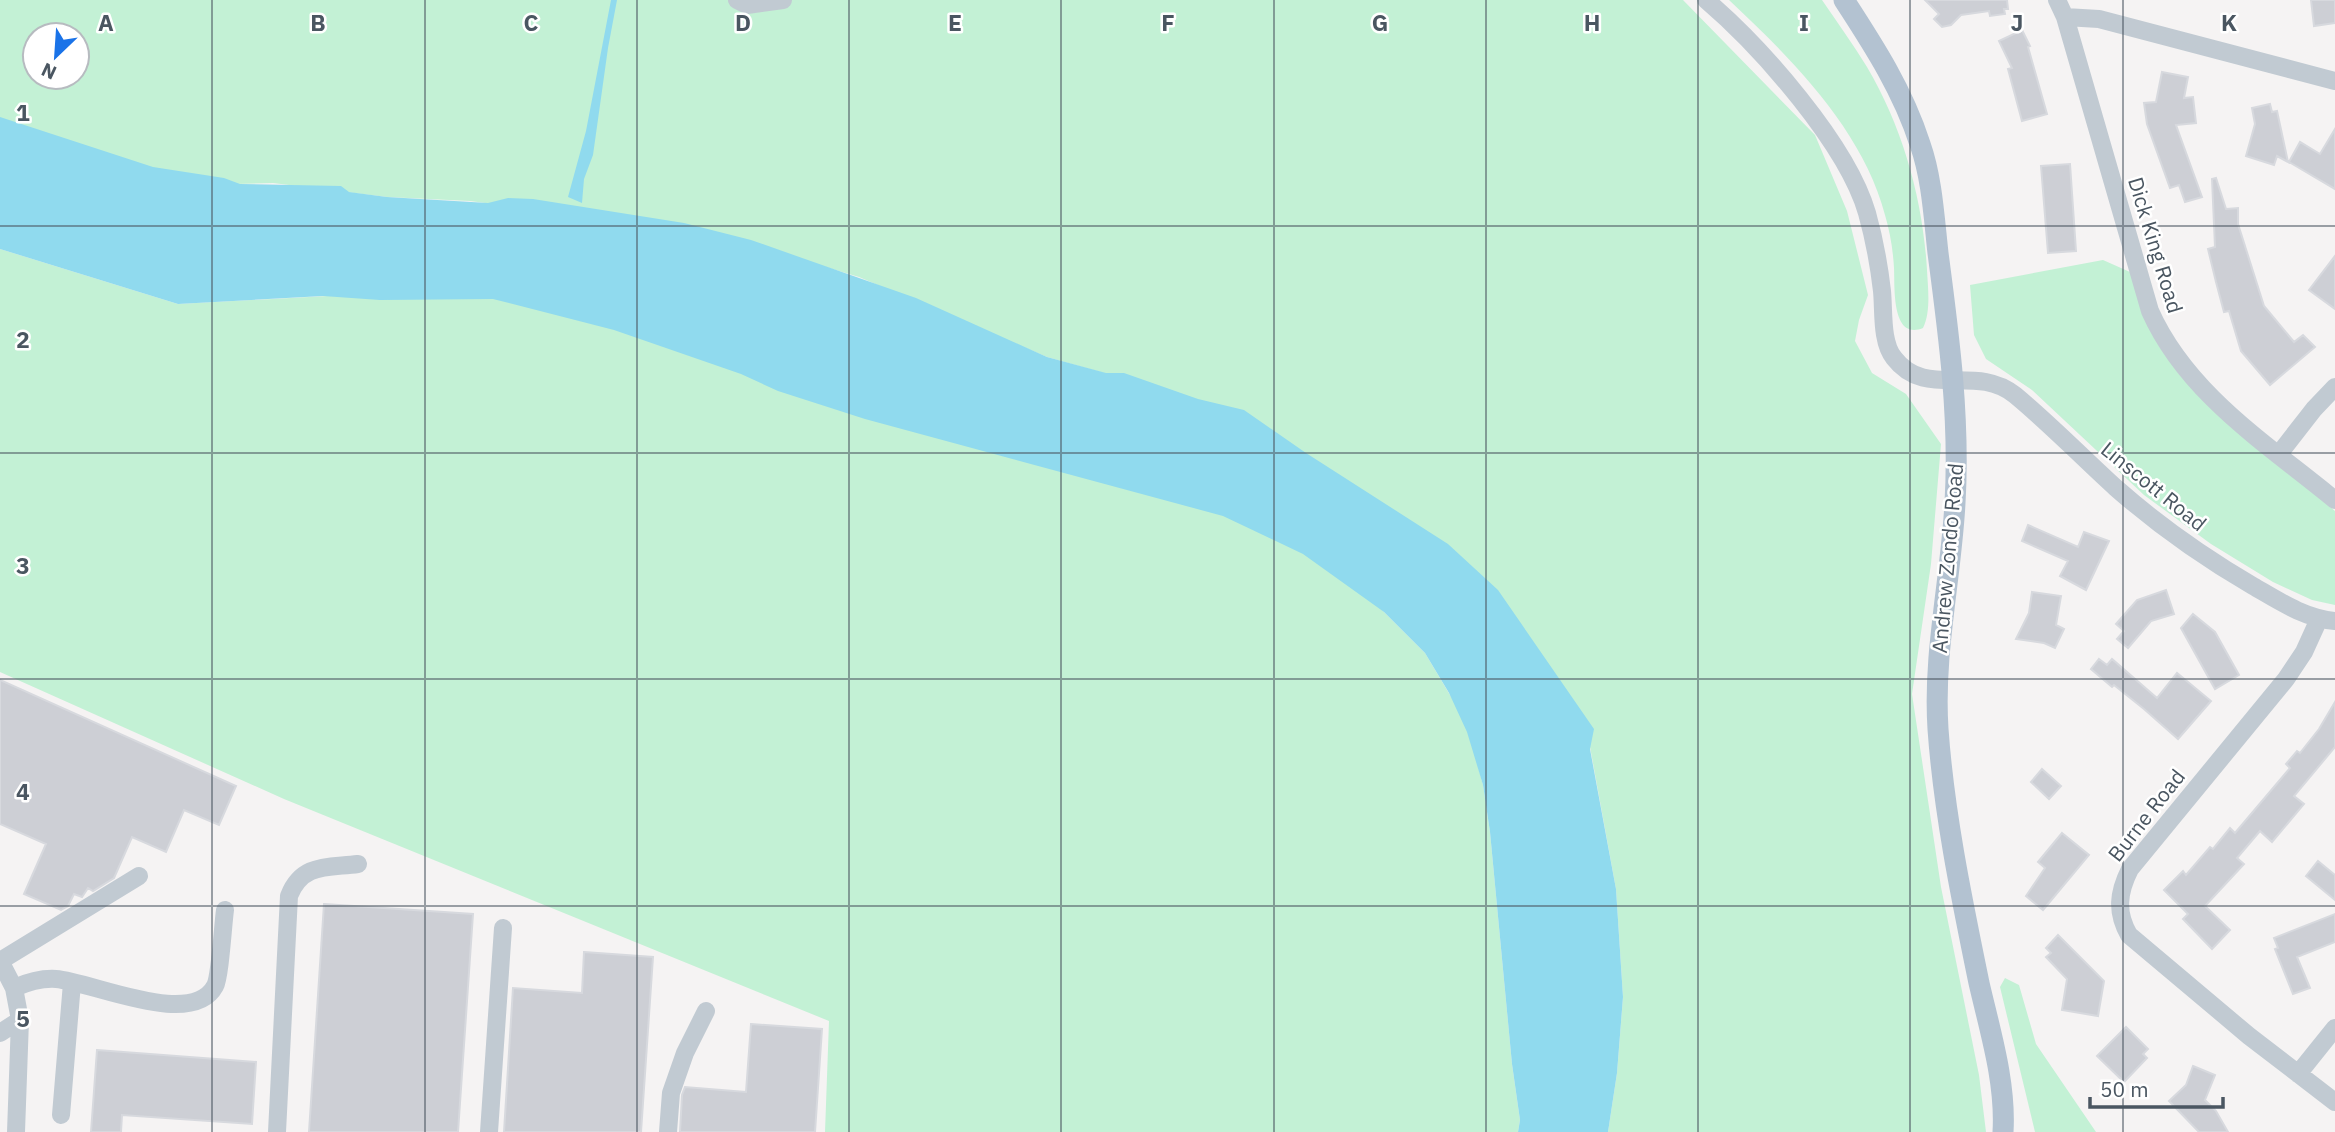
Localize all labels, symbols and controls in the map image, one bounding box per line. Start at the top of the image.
text: A [98,7,114,37]
text: B [310,7,326,37]
text: C [524,7,539,37]
text: D [735,7,751,37]
text: E [948,7,962,37]
text: F [1161,7,1175,37]
text: G [1372,7,1388,37]
text: H [1584,7,1600,37]
text: I [1799,7,1809,37]
text: J [2011,7,2023,37]
text: K [2221,7,2237,37]
north arrow [21,21,91,91]
text: N [38,58,60,85]
text: 1 [16,97,30,127]
street label: Dick King Road [2122,174,2190,316]
text: 2 [16,324,30,354]
street label: Linscott Road [2095,435,2213,537]
street label: Andrew Zondo Road [1925,462,1969,654]
text: 3 [16,550,30,580]
street label: Burne Road [2101,763,2191,867]
text: 4 [16,776,30,806]
text: 5 [16,1003,30,1033]
scale bar [2090,1066,2223,1110]
text: 50 m [2100,1075,2149,1103]

